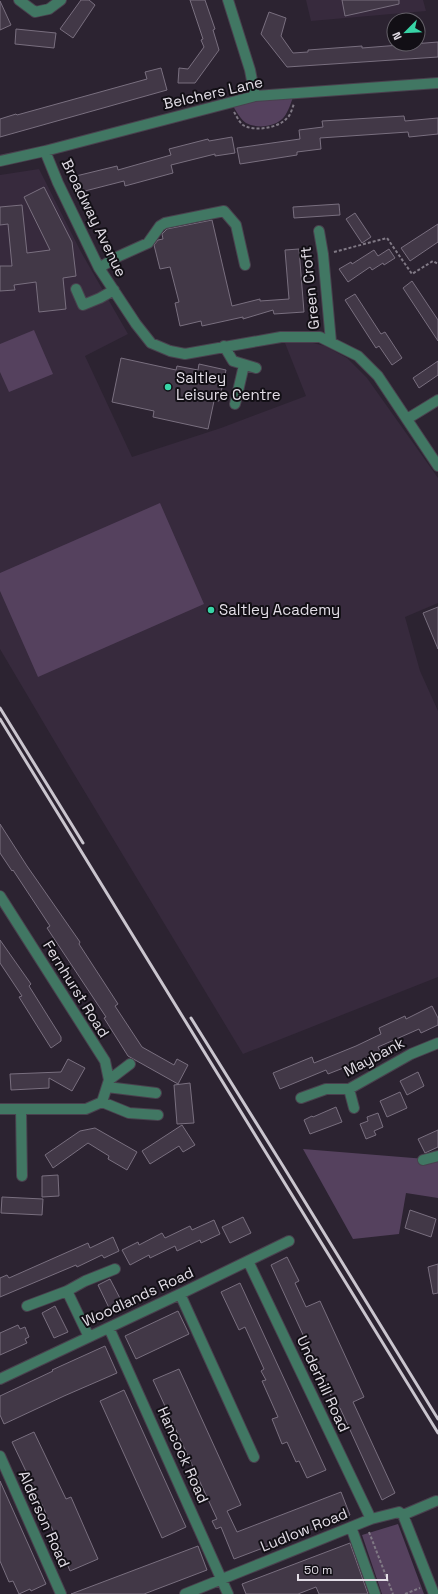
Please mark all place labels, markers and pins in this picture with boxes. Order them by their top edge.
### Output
place label: Saltley Leisure Centre [176,368,281,404]
marker: Saltley Leisure Centre [163,382,173,392]
place label: Saltley Academy [219,600,340,619]
marker: Saltley Academy [206,605,216,615]

